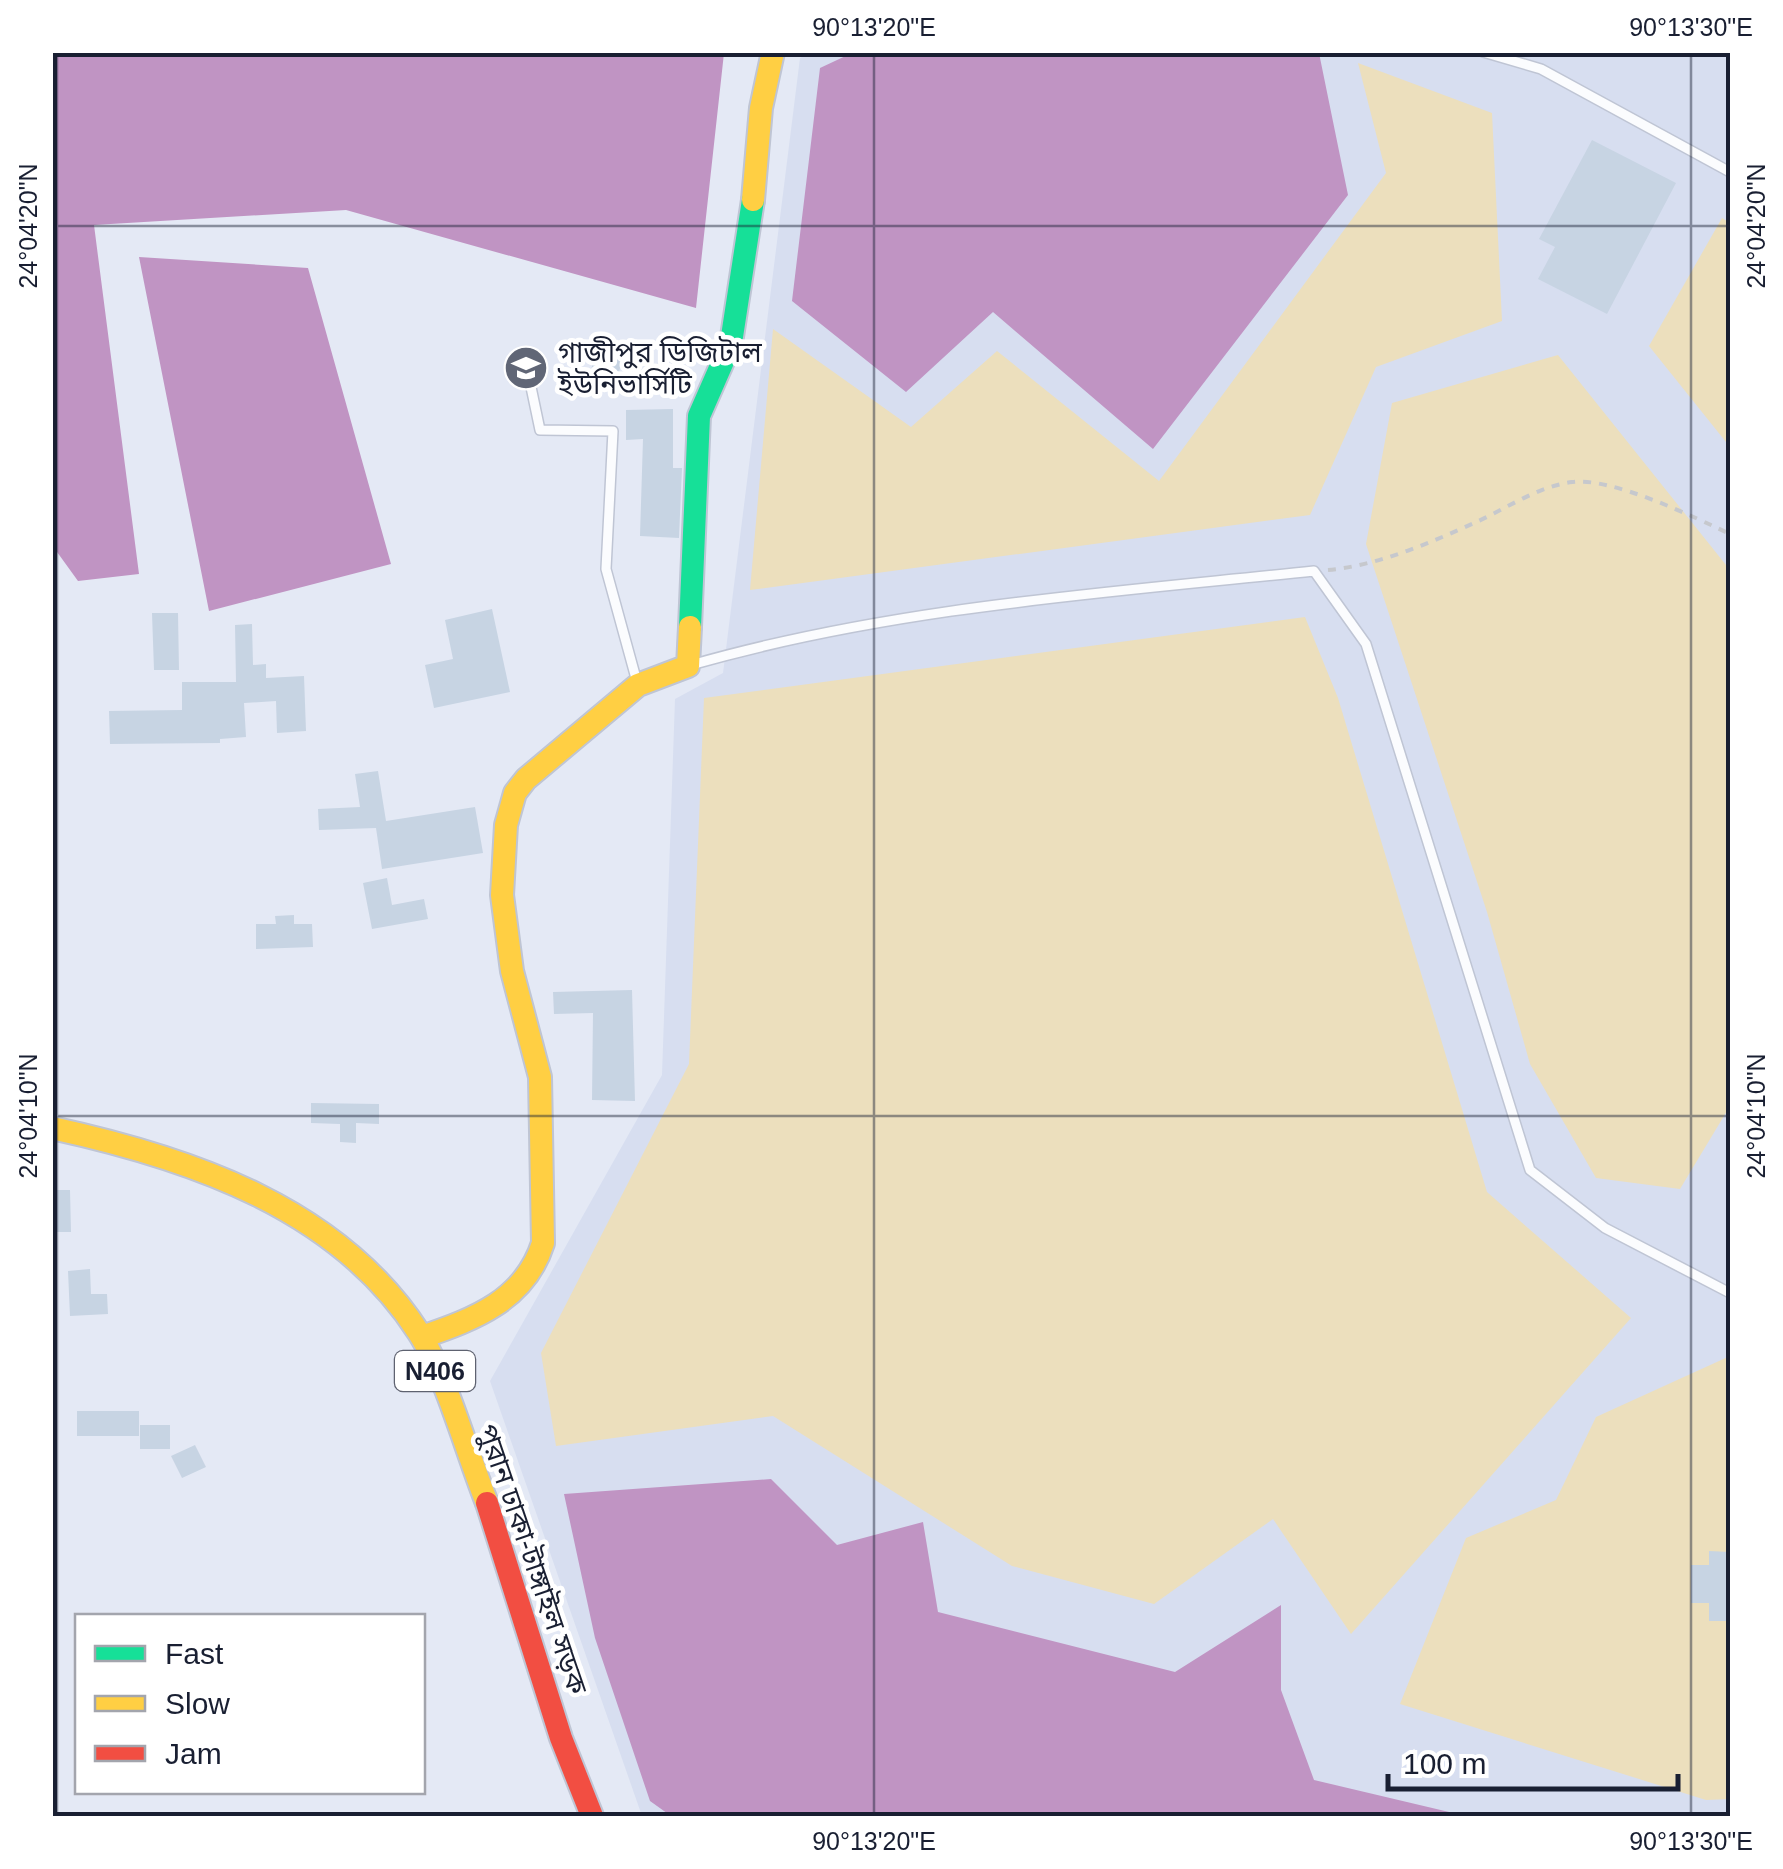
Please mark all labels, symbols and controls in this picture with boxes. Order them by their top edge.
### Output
text: 90°13'20"E [812,13,936,41]
text: 90°13'30"E [1629,13,1753,41]
text: 24°04'20"N [14,163,42,289]
text: 24°04'20"N [1742,163,1770,289]
place label: গাজীপুর ডিজিটাল ইউনিভার্সিটি [557,336,762,400]
school or university icon: গাজীপুর ডিজিটাল ইউনিভার্সিটি [503,345,549,391]
text: 24°04'10"N [14,1053,42,1179]
text: 24°04'10"N [1742,1053,1770,1179]
road number: N406 [395,1351,475,1391]
street label: পুরান ঢাকা-টাঙ্গাইল সড়ক [471,1420,594,1699]
legend [75,1614,425,1794]
text: Fast [165,1637,224,1670]
text: Slow [165,1687,230,1720]
scale bar [1388,1729,1678,1791]
text: Jam [165,1737,222,1770]
text: 100 m [1403,1747,1486,1780]
text: 90°13'20"E [812,1827,936,1855]
text: 90°13'30"E [1629,1827,1753,1855]

